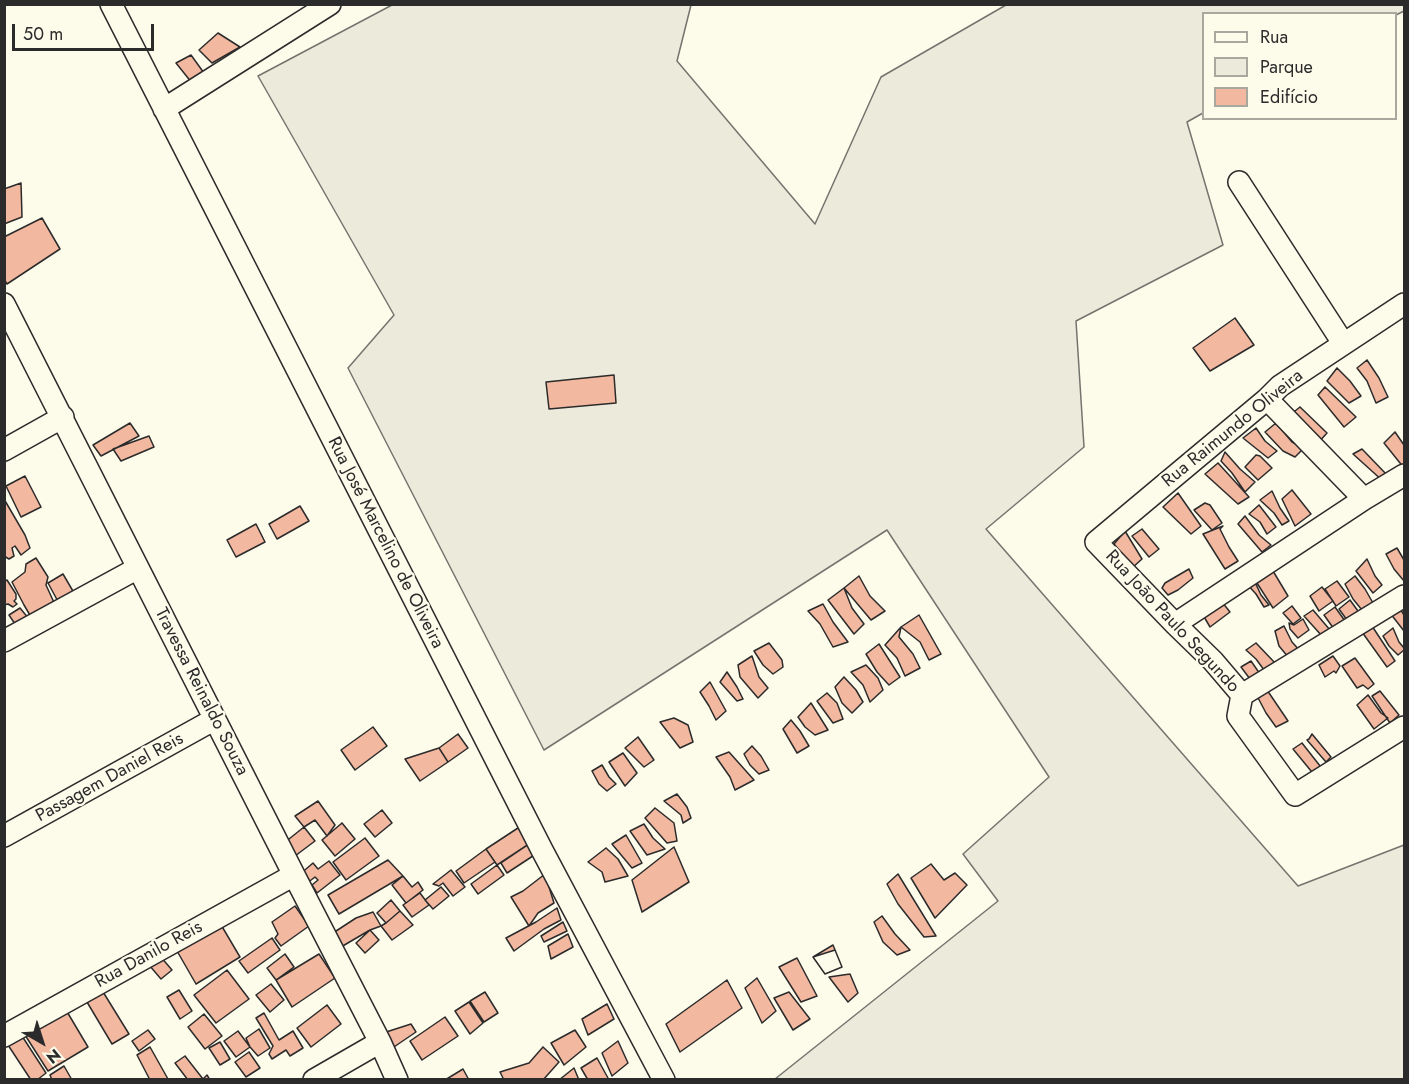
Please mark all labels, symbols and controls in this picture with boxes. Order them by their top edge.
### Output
scale bar [15,12,158,50]
legend [1202,12,1397,120]
text: 50 m [23,21,63,47]
text: Rua [1260,24,1288,50]
text: Parque [1260,54,1313,80]
text: Edifício [1260,84,1318,110]
street label: Rua Raimundo Oliveira [1158,366,1308,492]
street label: Rua José Marcelino de Oliveira [322,434,448,652]
street label: Rua João Paulo Segundo [1100,546,1244,698]
street label: Travessa Reinaldo Souza [149,605,253,779]
street label: Passagem Daniel Reis [33,728,187,828]
street label: Rua Danilo Reis [92,917,206,993]
north arrow [12,1012,72,1072]
text: N [41,1043,66,1069]

